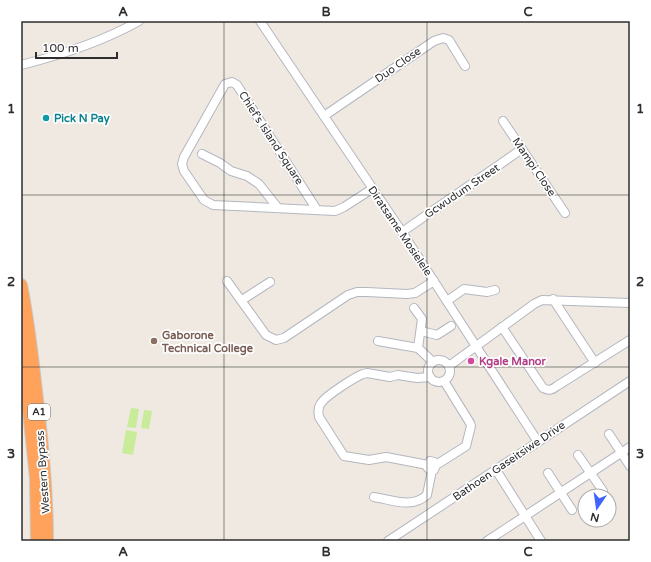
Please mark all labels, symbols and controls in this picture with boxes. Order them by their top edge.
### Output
text: A [118,4,128,20]
text: B [321,4,331,20]
text: C [523,4,533,20]
scale bar [36,34,117,60]
text: 100 m [42,41,79,55]
street label: Duo Close [373,44,423,86]
street label: Chief's Island Square [236,89,306,187]
text: 1 [7,101,15,117]
text: 1 [636,101,644,117]
place label: Pick N Pay [54,112,110,126]
marker: Pick N Pay [41,113,51,123]
street label: Mampi Close [510,135,558,199]
street label: Gcwudum Street [422,161,502,221]
street label: Diratsame Mosielele [365,184,435,278]
text: 2 [7,274,15,290]
text: 2 [636,274,644,290]
place label: Gaborone Technical College [161,329,254,356]
marker: Gaborone Technical College [149,336,159,346]
place label: Kgale Manor [479,355,547,369]
marker: Kgale Manor [466,356,476,366]
road number: A1 [28,404,50,420]
street label: Bathoen Gaseitsiwe Drive [450,418,568,504]
street label: Western Bypass [34,430,52,514]
text: 3 [7,446,15,462]
text: 3 [636,446,644,462]
north arrow [577,488,617,528]
text: N [589,510,601,525]
text: A [118,544,128,560]
text: B [321,544,331,560]
text: C [523,544,533,560]

